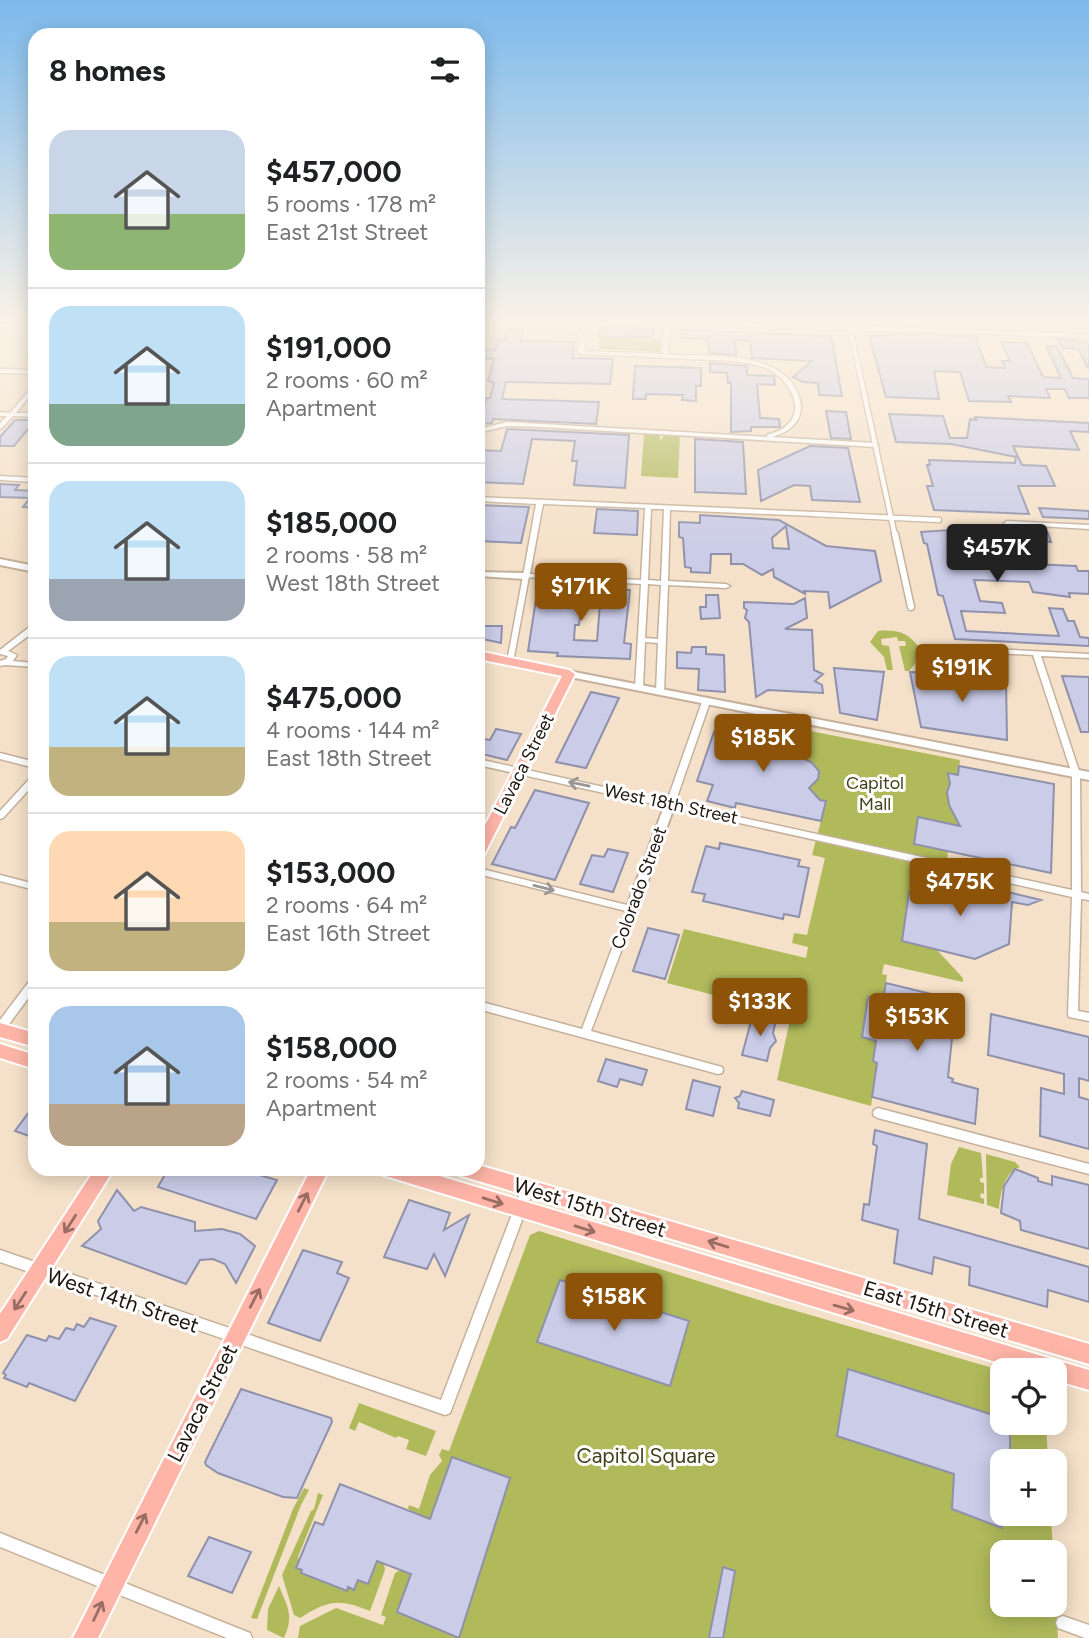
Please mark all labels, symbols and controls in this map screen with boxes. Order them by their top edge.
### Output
icon: filters [426,51,464,89]
text: 8 homes [49,52,166,89]
text: $457,000 [266,153,402,190]
icon: home [105,158,189,242]
text: 5 rooms · 178 m² [266,190,436,218]
text: East 21st Street [266,218,428,246]
text: $191,000 [266,329,391,366]
icon: home [105,334,189,418]
text: 2 rooms · 60 m² [266,366,428,394]
text: Apartment [266,394,377,422]
text: $185,000 [266,504,397,541]
icon: home [105,509,189,593]
pin: $457K [948,524,1046,584]
text: $457K [963,533,1031,561]
text: 2 rooms · 58 m² [266,541,427,569]
pin: $171K [532,564,630,623]
text: West 18th Street [266,569,440,597]
text: $171K [551,572,611,600]
pin: $191K [913,644,1011,704]
text: $191K [932,653,992,681]
text: $475,000 [266,679,402,716]
icon: home [105,684,189,768]
street label: Lavaca Street [489,710,559,818]
pin: $185K [714,714,812,774]
text: 4 rooms · 144 m² [266,716,440,744]
text: $185K [730,723,796,751]
text: East 18th Street [266,744,432,772]
park label: Capitol Mall [846,772,904,815]
one-way arrow [568,777,591,791]
street label: West 18th Street [602,779,740,829]
street label: Colorado Street [607,823,671,952]
text: $153,000 [266,854,395,891]
pin: $475K [911,858,1009,918]
icon: home [105,859,189,943]
text: $475K [926,867,994,895]
one-way arrow [532,882,555,895]
text: 2 rooms · 64 m² [266,891,427,919]
text: East 16th Street [266,919,431,947]
pin: $133K [711,978,809,1038]
text: $133K [728,987,792,1015]
pin: $153K [868,993,966,1053]
text: $153K [885,1002,949,1030]
text: $158,000 [266,1029,397,1066]
icon: home [105,1034,189,1118]
text: 2 rooms · 54 m² [266,1066,428,1094]
text: Apartment [266,1094,377,1122]
street label: West 15th Street [511,1172,669,1242]
one-way arrow [296,1192,310,1213]
one-way arrow [482,1195,504,1208]
one-way arrow [62,1213,76,1233]
one-way arrow [574,1224,596,1237]
one-way arrow [707,1237,729,1250]
street label: West 14th Street [44,1262,202,1338]
pin: $158K [565,1274,663,1333]
street label: East 15th Street [860,1275,1012,1343]
text: $158K [581,1282,647,1310]
one-way arrow [249,1288,263,1309]
one-way arrow [12,1291,26,1311]
one-way arrow [833,1302,855,1315]
street label: Lavaca Street [162,1340,242,1466]
map controls [990,1358,1067,1617]
button: locate [990,1358,1067,1435]
park label: Capitol Square [576,1443,716,1468]
button: + [990,1449,1067,1526]
one-way arrow [135,1513,149,1534]
button: − [990,1540,1067,1617]
one-way arrow [91,1601,105,1622]

